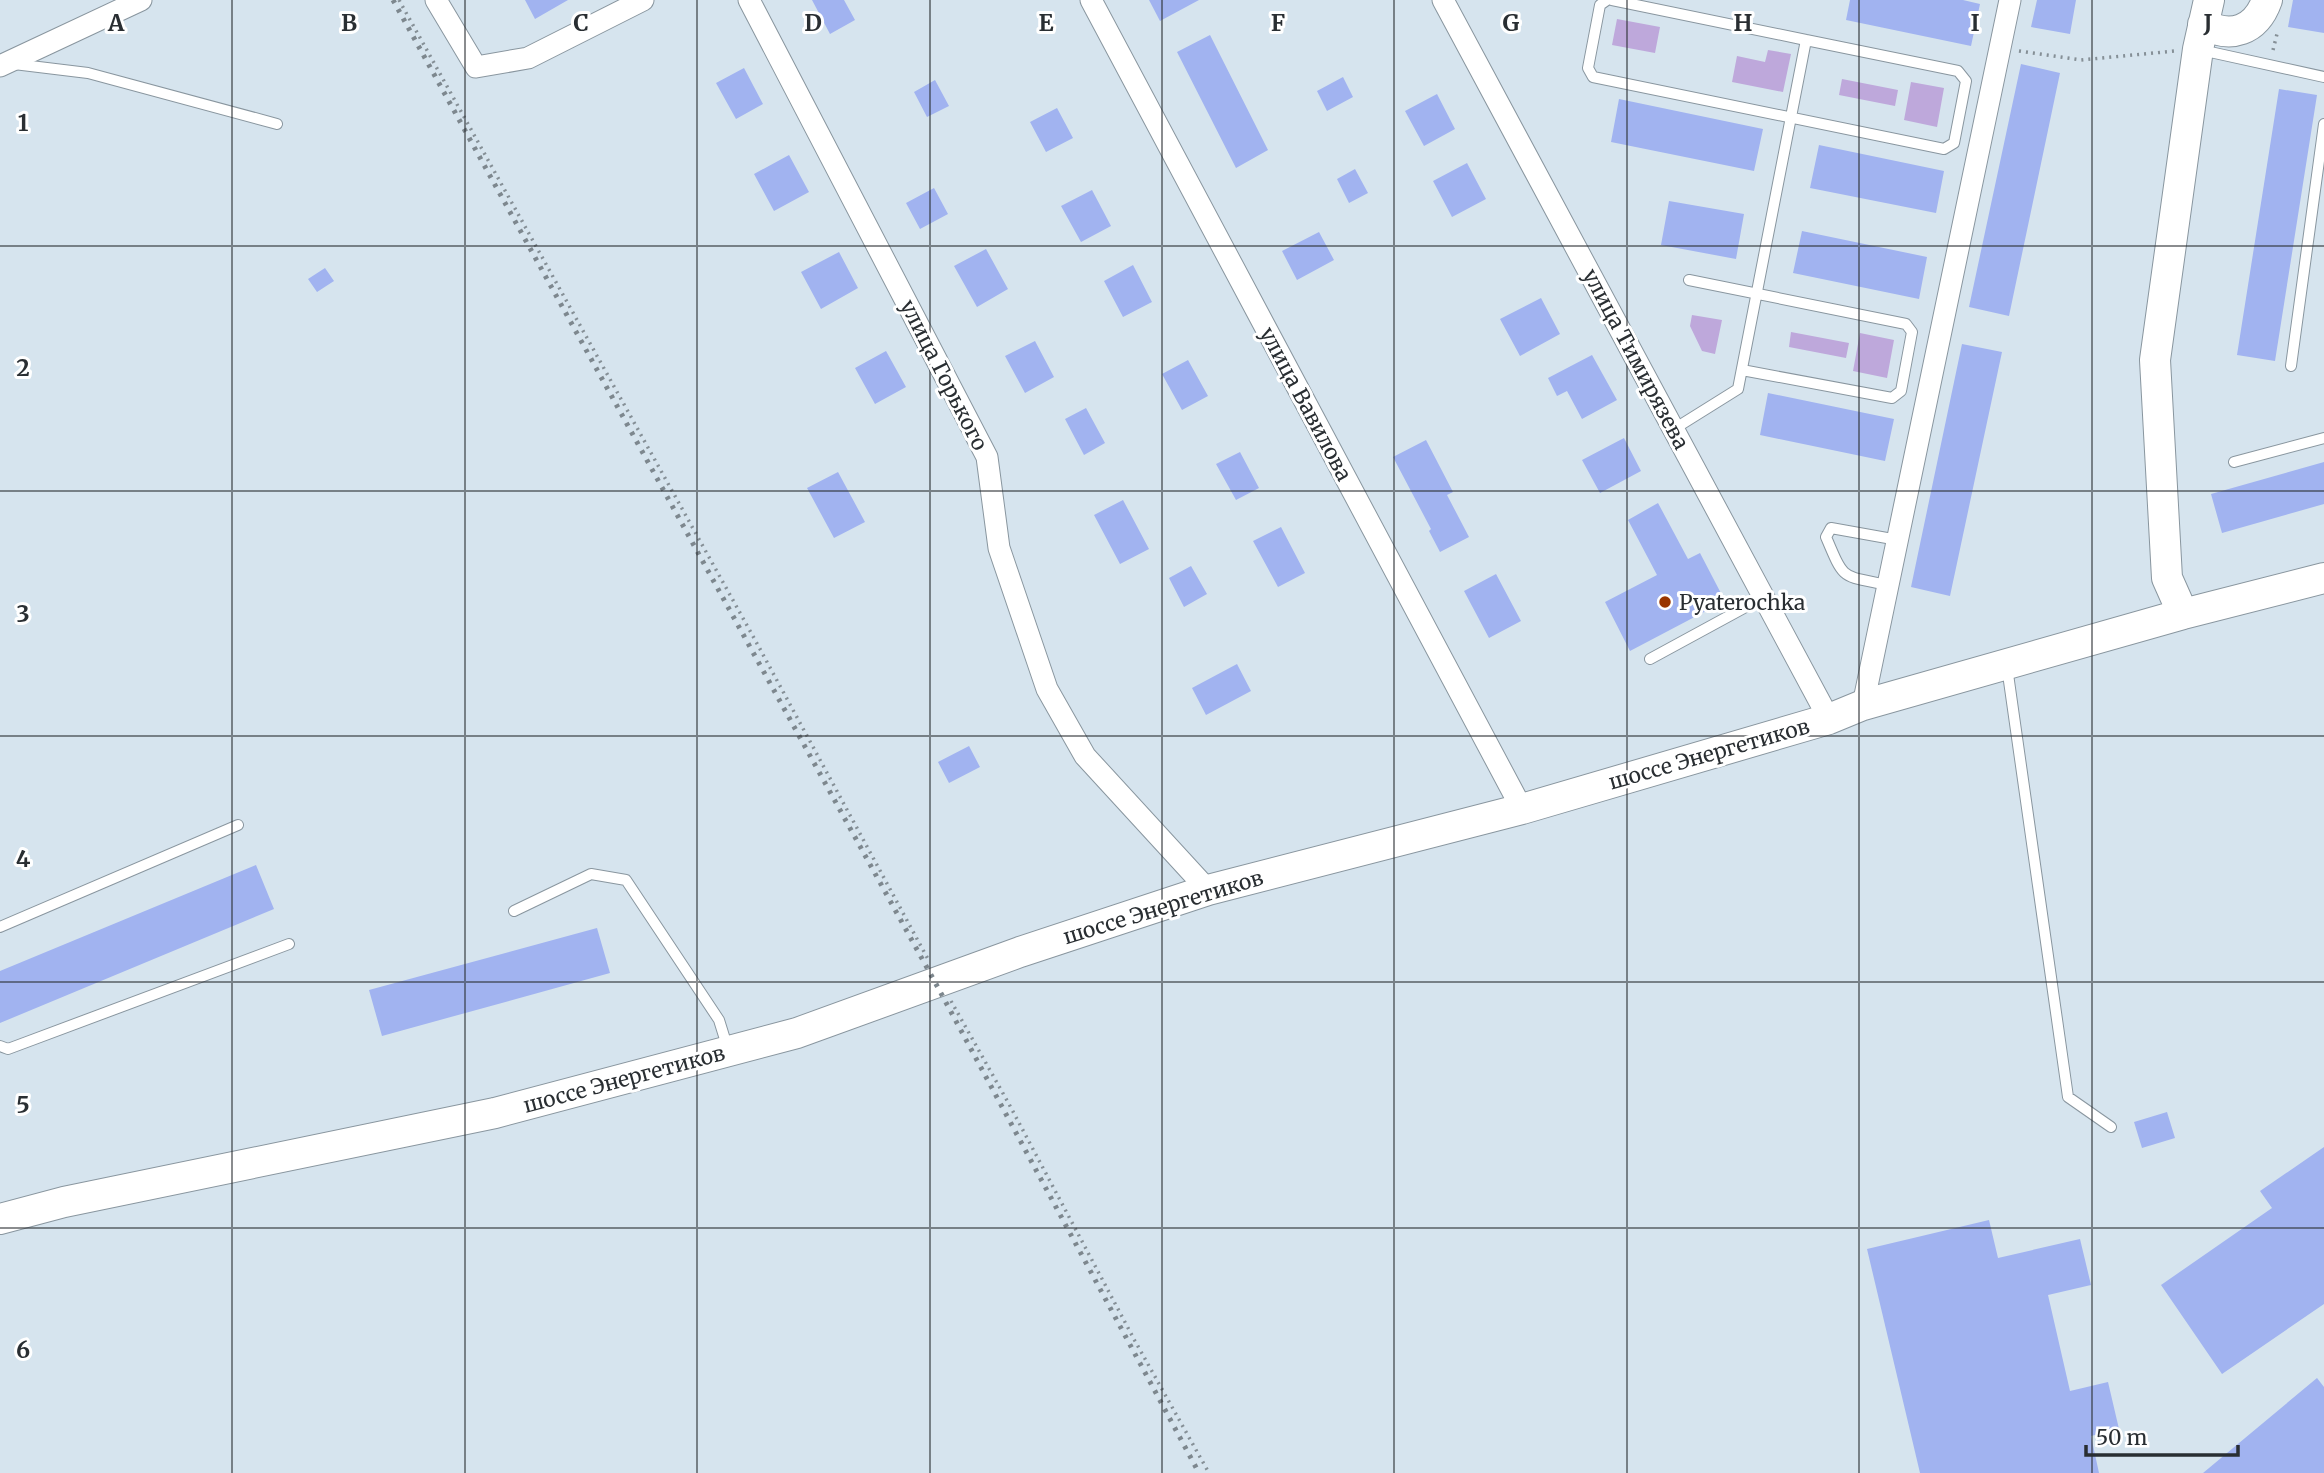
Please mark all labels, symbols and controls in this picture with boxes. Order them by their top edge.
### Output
text: A [107,8,125,37]
text: B [341,8,357,37]
text: C [573,8,589,37]
text: D [804,8,822,37]
text: E [1038,8,1054,37]
text: F [1271,8,1285,37]
text: G [1503,8,1520,37]
text: H [1734,8,1753,37]
text: I [1970,8,1980,37]
text: J [2202,8,2213,37]
text: 1 [18,108,29,137]
street label: улица Тимирязева [1577,264,1695,454]
street label: улица Горького [894,295,994,455]
street label: улица Вавилова [1254,322,1358,486]
text: 2 [16,353,30,382]
place label: Pyaterochka [1679,589,1805,616]
marker: Pyaterochka [1657,594,1673,610]
text: 3 [16,599,30,628]
street label: шоссе Энергетиков [1606,712,1812,796]
text: 4 [16,844,31,873]
street label: шоссе Энергетиков [1060,864,1266,950]
street label: шоссе Энергетиков [520,1039,728,1119]
text: 5 [16,1090,30,1119]
text: 6 [16,1335,30,1364]
scale bar [2086,1414,2238,1458]
text: 50 m [2096,1424,2147,1451]

